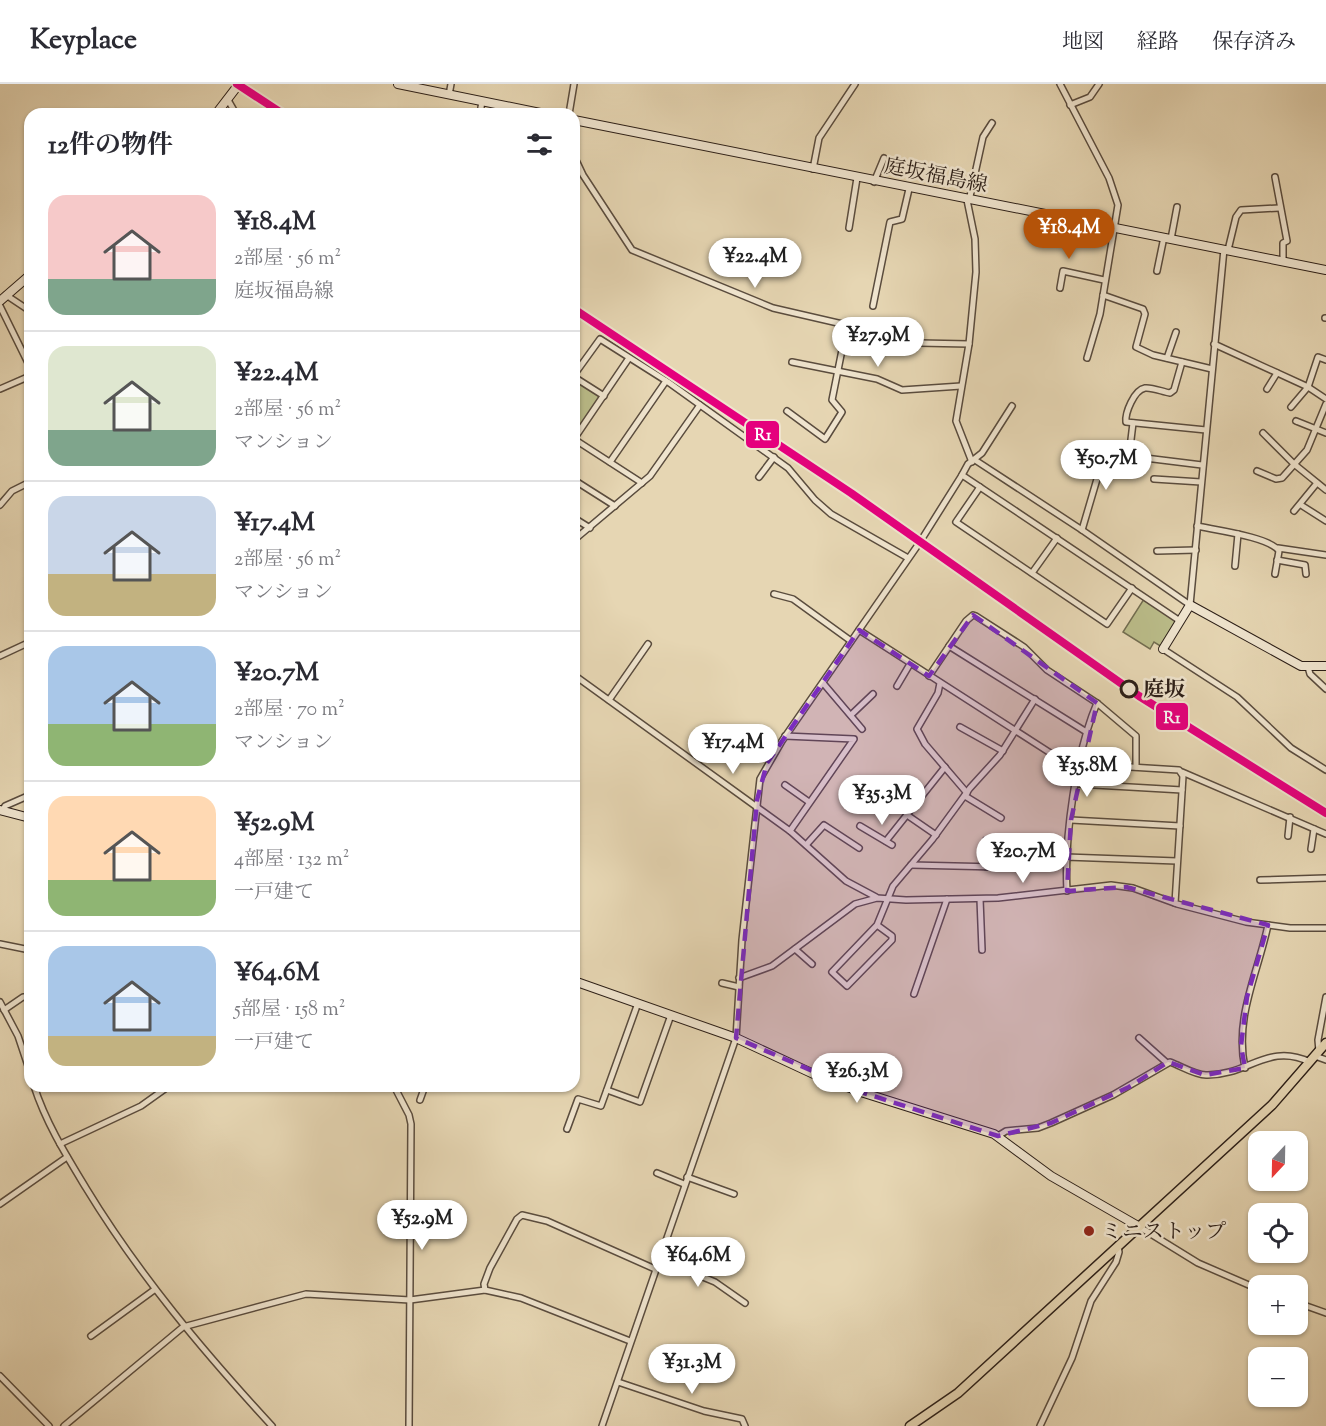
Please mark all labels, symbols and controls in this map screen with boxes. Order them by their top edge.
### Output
text: Keyplace [30,21,137,61]
text: 地図 [1062,28,1104,58]
text: 経路 [1137,28,1179,58]
text: 保存済み [1212,28,1296,58]
text: 12件の物件 [48,128,173,165]
icon: filters [523,128,556,161]
street label: 庭坂福島線 [881,152,990,202]
text: ¥18.4M [234,204,316,241]
pin: ¥18.4M [1020,209,1118,260]
text: ¥18.4M [1038,214,1100,243]
icon: home [96,219,168,291]
pin: ¥22.4M [706,238,804,289]
text: ¥22.4M [723,243,787,272]
text: 2部屋 · 56 m² [234,245,341,274]
text: 庭坂福島線 [234,278,334,307]
pin: ¥27.9M [829,317,927,368]
text: ¥27.9M [846,322,910,351]
text: ¥22.4M [234,355,318,392]
icon: home [96,370,168,442]
text: 2部屋 · 56 m² [234,396,341,425]
line badge: R1 [745,420,780,449]
text: R1 [755,425,772,448]
text: マンション [234,429,333,458]
pin: ¥50.7M [1057,440,1155,491]
text: ¥50.7M [1075,445,1137,474]
text: ¥17.4M [234,505,315,542]
icon: home [96,520,168,592]
text: 2部屋 · 56 m² [234,546,341,575]
text: マンション [234,579,333,608]
text: ¥20.7M [234,655,319,692]
icon: home [96,670,168,742]
place label: 庭坂 [1143,676,1185,706]
marker: 庭坂 [1120,680,1138,698]
text: 2部屋 · 70 m² [234,696,345,725]
line badge: R1 [1155,702,1189,731]
text: R1 [1164,708,1181,731]
pin: ¥17.4M [684,724,782,775]
text: マンション [234,729,333,758]
text: ¥17.4M [702,729,764,758]
pin: ¥35.8M [1038,747,1136,798]
text: ¥35.8M [1056,752,1118,781]
pin: ¥35.3M [833,775,931,826]
text: ¥35.3M [852,780,912,809]
text: ¥52.9M [234,805,314,842]
icon: home [96,820,168,892]
pin: ¥20.7M [974,833,1072,884]
text: ¥20.7M [990,838,1056,867]
text: 4部屋 · 132 m² [234,846,349,875]
text: 一戸建て [234,879,314,908]
text: ¥64.6M [234,955,320,992]
icon: home [96,970,168,1042]
text: 5部屋 · 158 m² [234,996,346,1025]
text: 一戸建て [234,1029,314,1058]
pin: ¥26.3M [808,1053,906,1104]
text: ¥26.3M [825,1058,889,1087]
north arrow [1248,1131,1308,1191]
map controls [1248,1131,1308,1407]
pin: ¥52.9M [373,1200,471,1251]
button: locate [1248,1203,1308,1263]
text: ¥52.9M [391,1205,453,1234]
place label: ミニストップ [1101,1218,1226,1248]
marker: ミニストップ [1082,1224,1096,1238]
pin: ¥64.6M [649,1237,747,1288]
text: ¥64.6M [665,1242,731,1271]
button: + [1248,1275,1308,1335]
pin: ¥31.3M [643,1344,741,1395]
button: − [1248,1347,1308,1407]
text: ¥31.3M [662,1349,722,1378]

